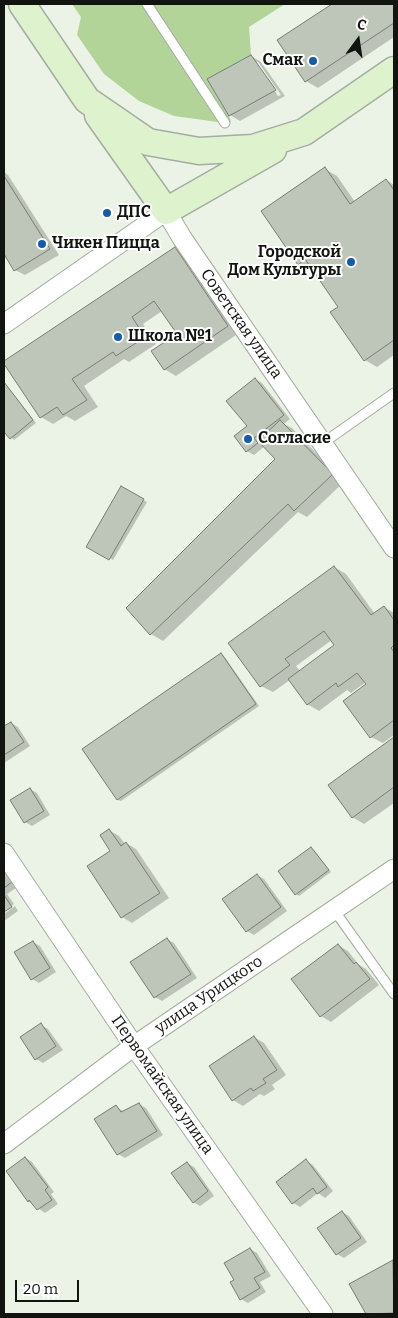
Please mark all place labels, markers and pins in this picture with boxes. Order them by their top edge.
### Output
place label: Смак [262,51,303,71]
marker: Смак [307,55,319,67]
place label: ДПС [117,203,151,223]
marker: ДПС [101,207,113,219]
place label: Чикен Пицца [52,234,160,254]
marker: Чикен Пицца [36,238,48,250]
place label: Городской Дом Культуры [227,243,341,281]
marker: Городской Дом Культуры [345,256,357,268]
place label: Школа №1 [128,327,212,347]
marker: Школа №1 [112,331,124,343]
place label: Согласие [258,429,331,449]
marker: Согласие [242,433,254,445]

